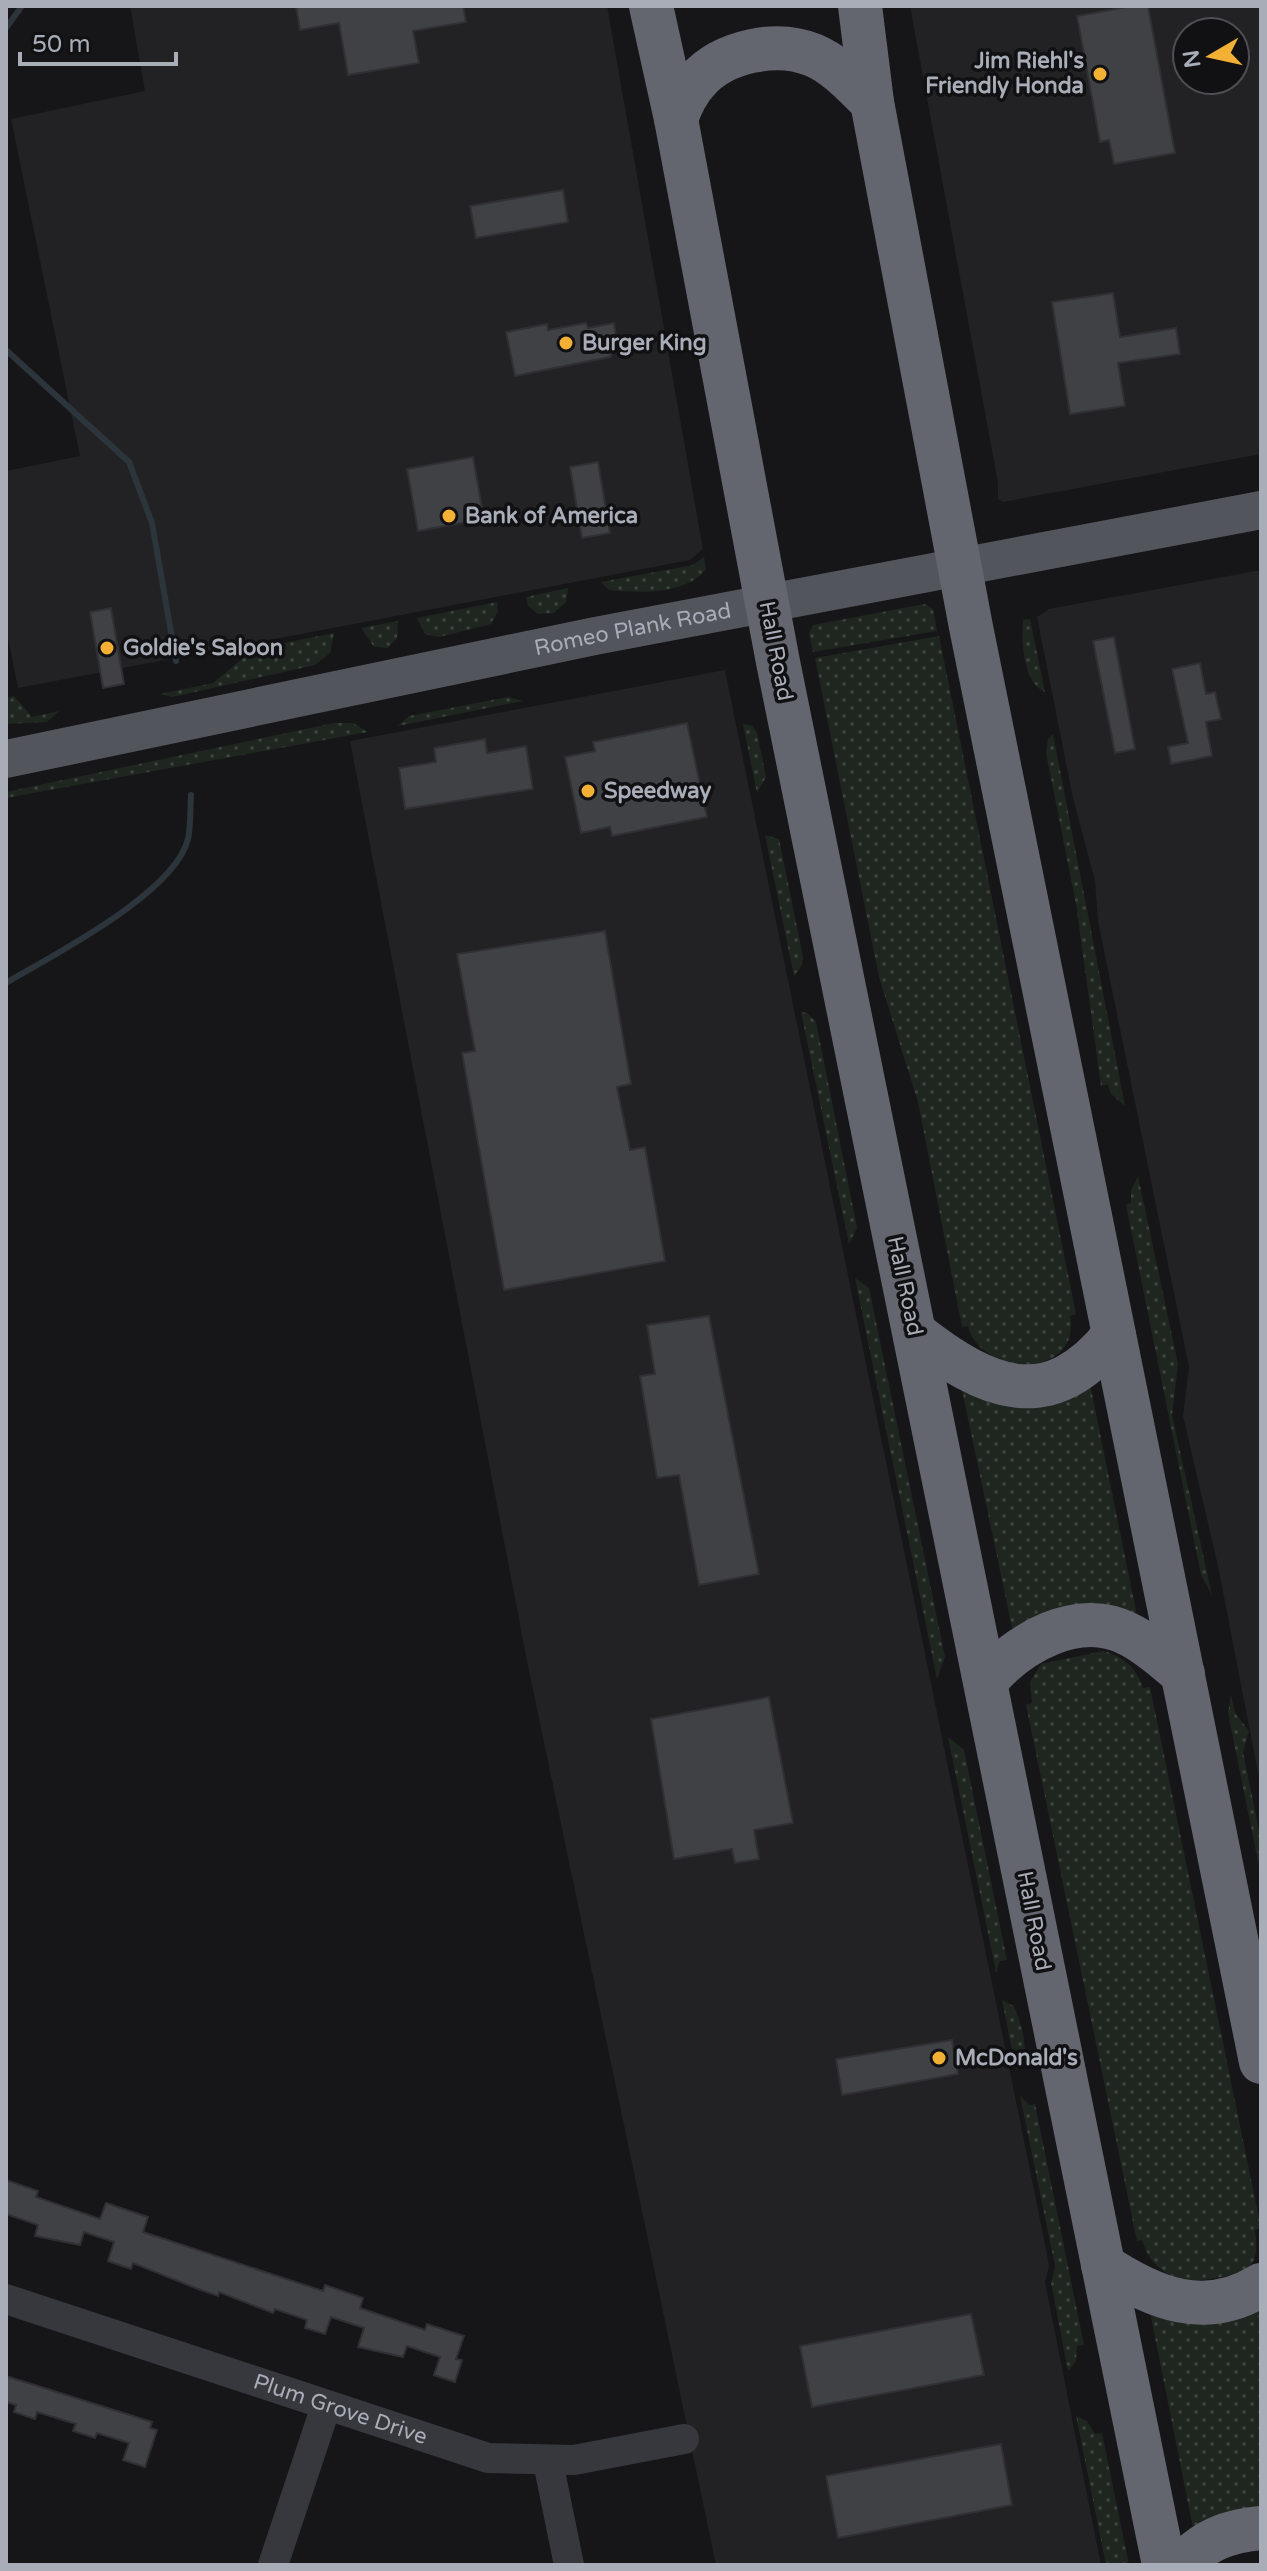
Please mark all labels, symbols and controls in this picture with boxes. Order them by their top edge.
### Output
scale bar [20,16,176,66]
north arrow [1171,16,1251,96]
text: 50 m [32,30,90,59]
place label: Jim Riehl's Friendly Honda [925,48,1084,99]
text: N [1178,48,1206,70]
marker: Jim Riehl's Friendly Honda [1091,65,1109,83]
place label: Burger King [582,330,707,356]
marker: Burger King [557,334,575,352]
place label: Bank of America [465,503,638,529]
marker: Bank of America [440,507,458,525]
street label: Romeo Plank Road [532,598,733,661]
street label: Hall Road [754,599,798,703]
place label: Goldie's Saloon [123,635,283,661]
marker: Goldie's Saloon [98,639,116,657]
place label: Speedway [604,778,712,804]
marker: Speedway [579,782,597,800]
street label: Hall Road [882,1234,928,1338]
street label: Hall Road [1012,1869,1056,1973]
place label: McDonald's [955,2045,1078,2071]
marker: McDonald's [930,2049,948,2067]
street label: Plum Grove Drive [250,2369,430,2450]

